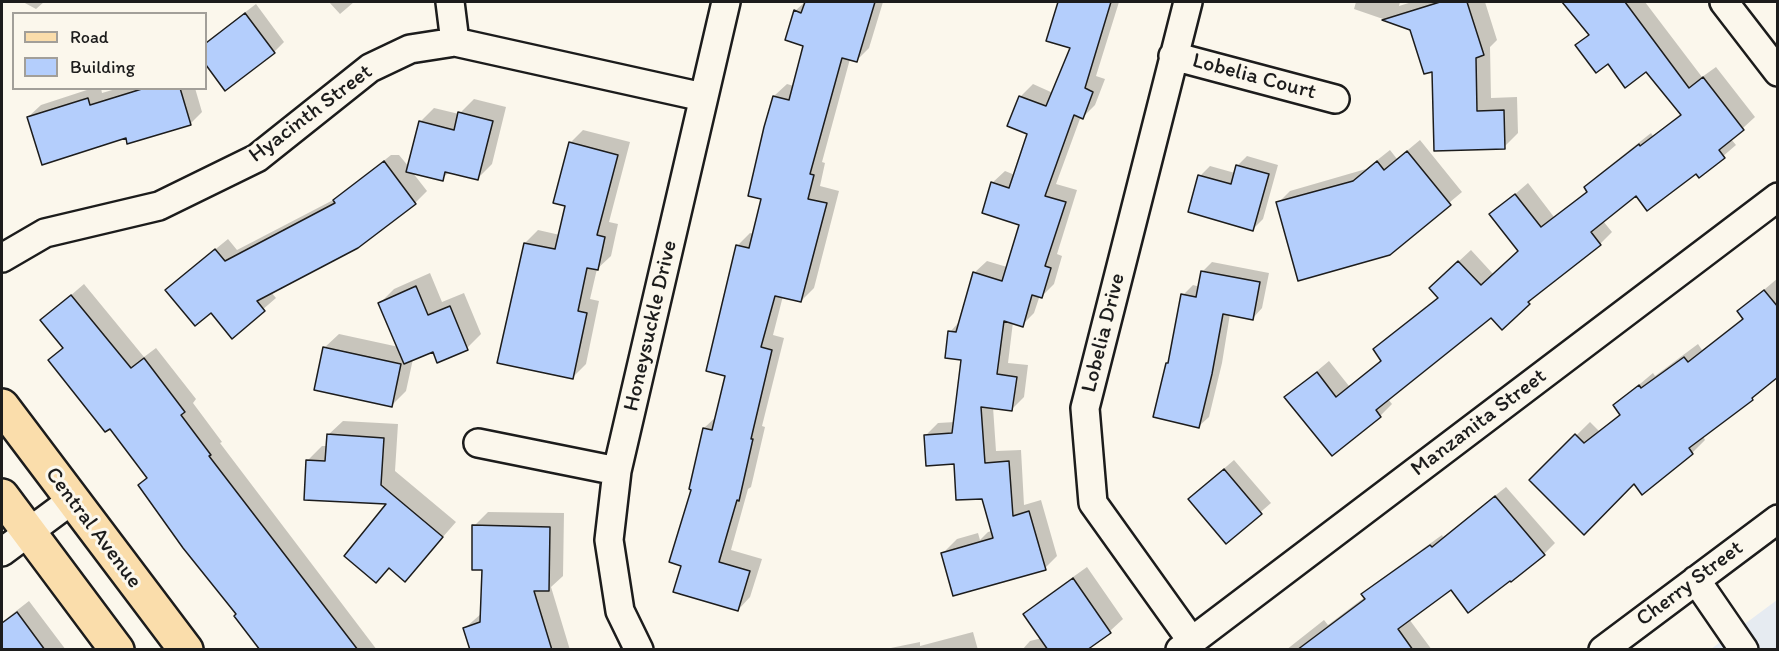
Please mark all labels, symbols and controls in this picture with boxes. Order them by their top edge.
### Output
legend [12,12,207,90]
text: Road [70,26,109,48]
street label: Lobelia Court [1189,48,1319,106]
text: Building [70,56,135,78]
street label: Hyacinth Street [244,59,378,169]
street label: Honeysuckle Drive [619,238,683,414]
street label: Lobelia Drive [1076,271,1132,395]
street label: Manzanita Street [1406,363,1552,483]
street label: Central Avenue [39,462,147,594]
street label: Cherry Street [1631,535,1749,633]

